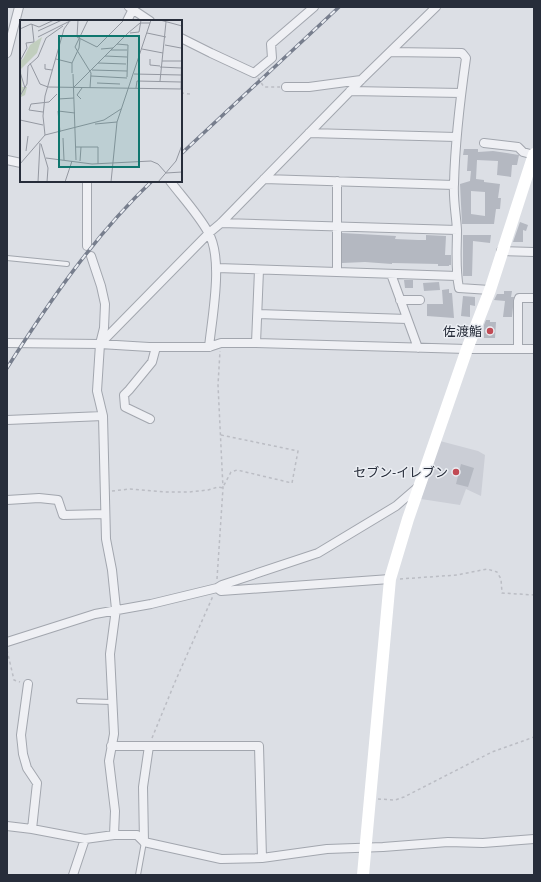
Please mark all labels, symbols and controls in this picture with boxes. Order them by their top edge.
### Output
inset map [20,20,182,182]
place label: 佐渡鮨 [443,324,482,338]
marker: 佐渡鮨 [485,326,495,336]
place label: セブン-イレブン [353,465,448,479]
marker: セブン-イレブン [451,467,461,477]

